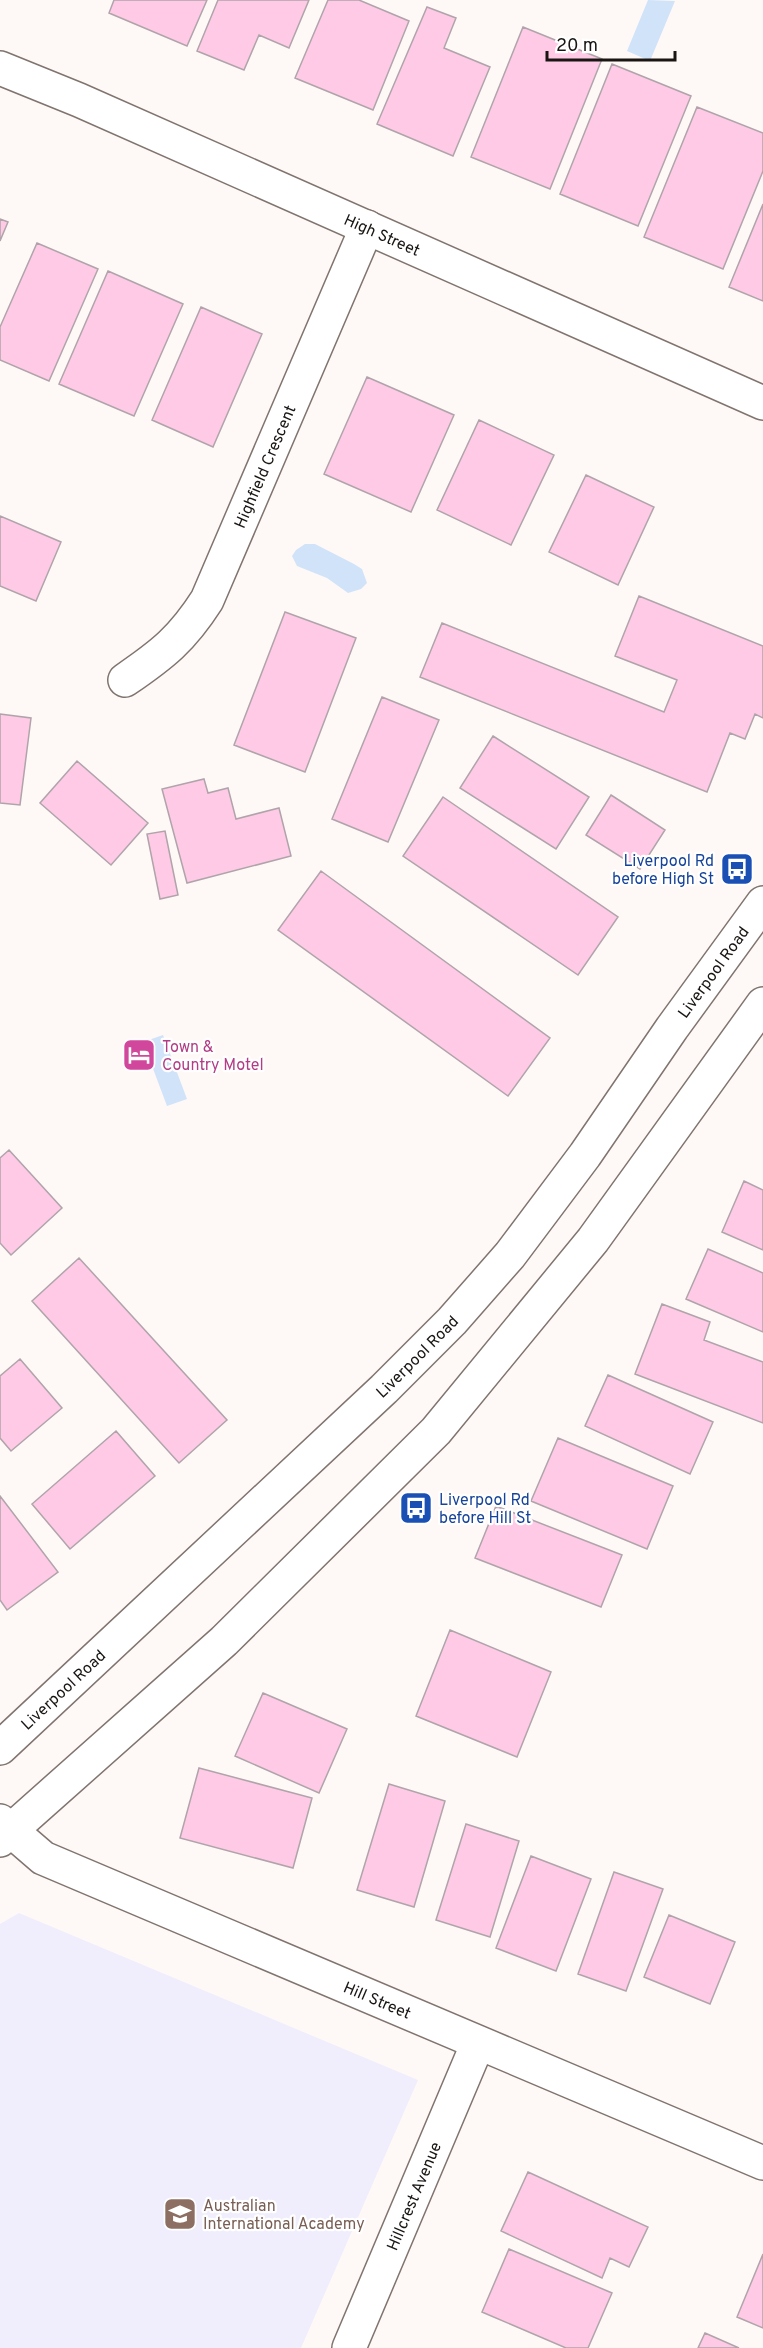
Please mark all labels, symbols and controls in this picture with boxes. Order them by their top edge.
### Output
scale bar [547,24,674,62]
text: 20 m [556,35,598,58]
street label: High Street [340,211,423,262]
street label: Highfield Crescent [231,403,301,532]
bus stop icon: Liverpool Rd before High St [719,851,755,887]
place label: Liverpool Rd before High St [612,852,714,890]
street label: Liverpool Road [674,923,754,1023]
hotel icon: Town & Country Motel [121,1037,157,1073]
place label: Town & Country Motel [162,1038,264,1076]
street label: Liverpool Road [373,1312,464,1403]
bus stop icon: Liverpool Rd before Hill St [398,1490,434,1526]
place label: Liverpool Rd before Hill St [439,1491,531,1529]
street label: Liverpool Road [18,1646,111,1735]
street label: Hill Street [340,1978,414,2025]
street label: Hillcrest Avenue [383,2139,447,2254]
school or university icon: Australian International Academy [162,2196,198,2232]
place label: Australian International Academy [203,2197,365,2235]

